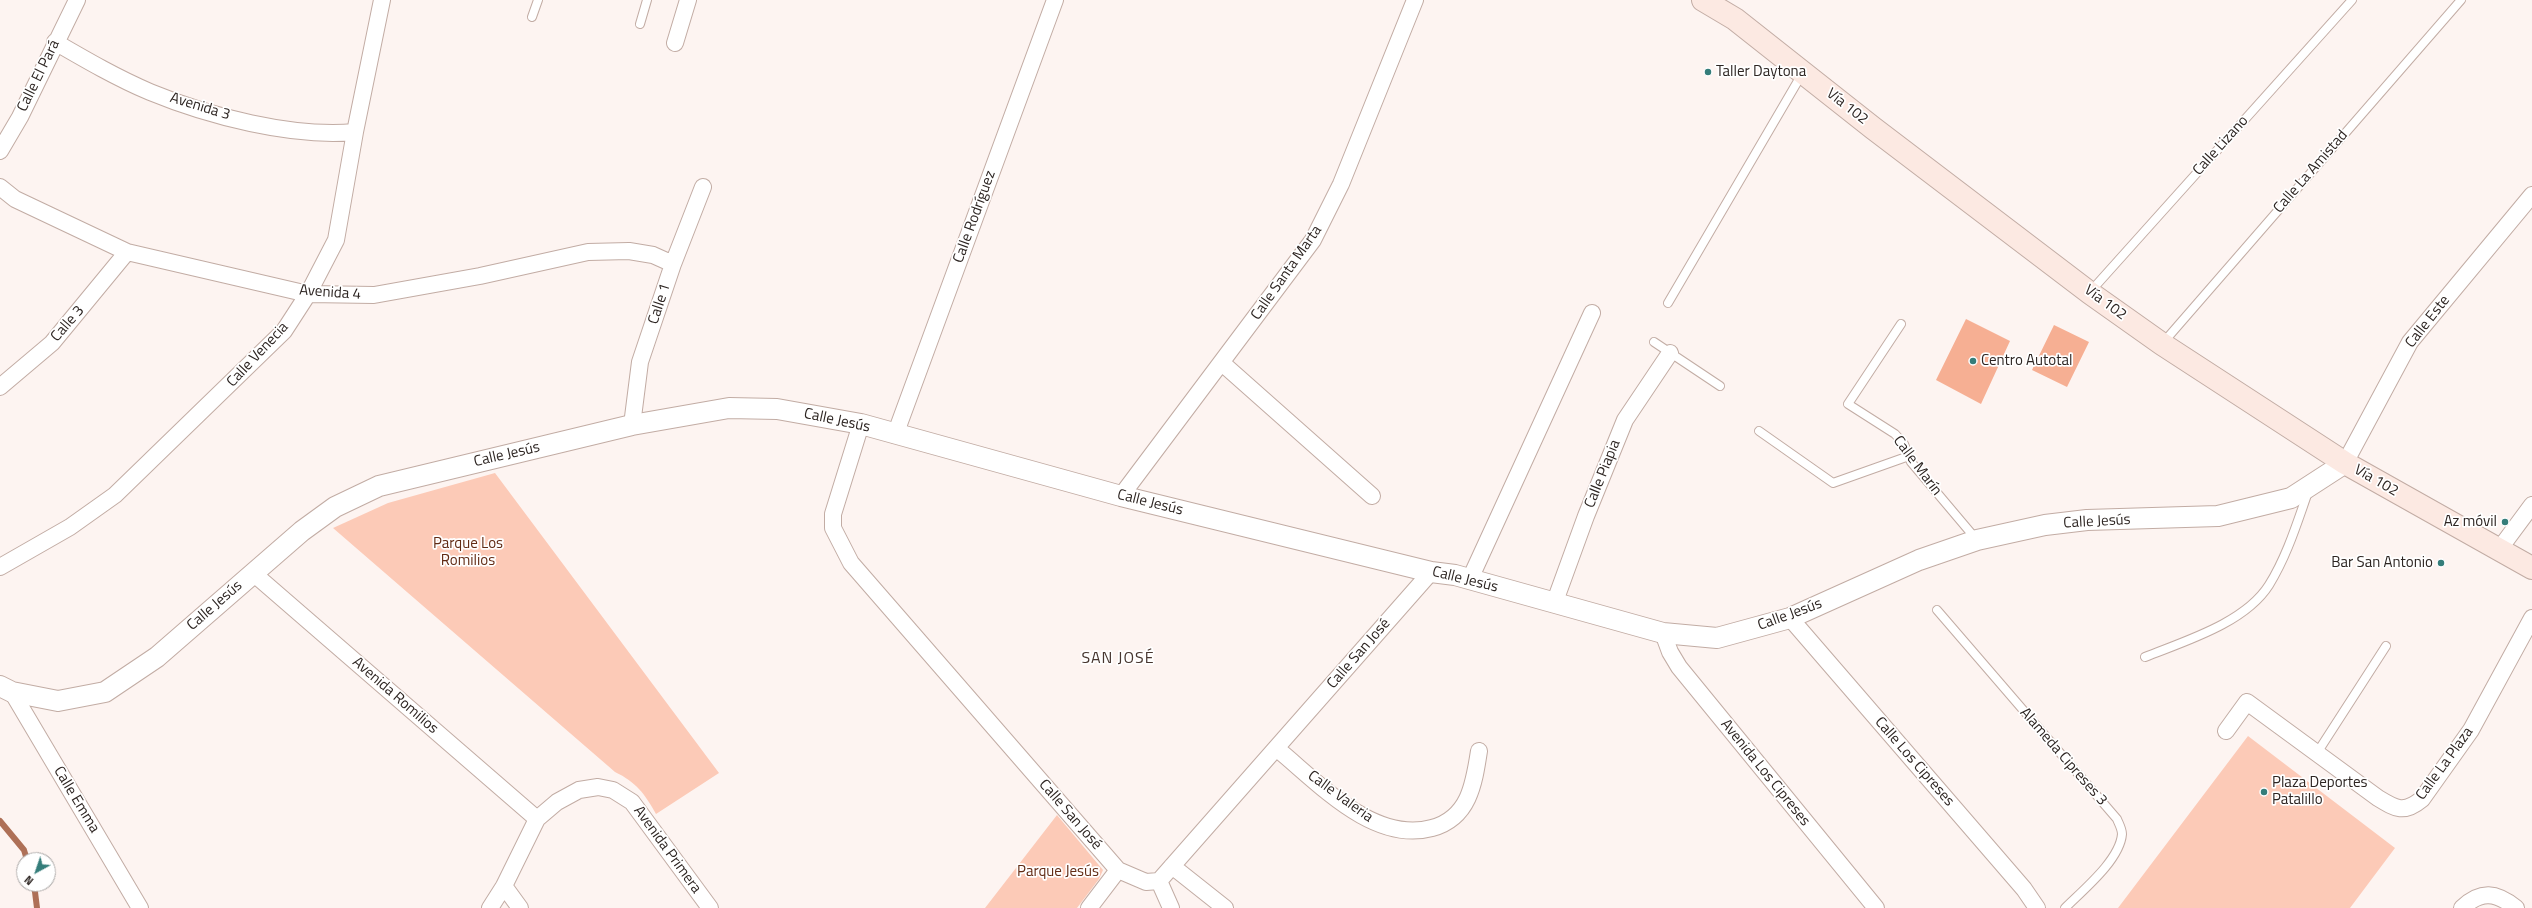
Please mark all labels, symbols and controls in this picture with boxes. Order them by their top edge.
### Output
street label: Calle El Pará [14,37,64,115]
place label: Taller Daytona [1716,63,1806,81]
marker: Taller Daytona [1703,67,1713,77]
street label: Vía 102 [1823,85,1871,129]
street label: Avenida 3 [168,89,232,125]
street label: Calle Lizano [2189,112,2253,180]
street label: Calle La Amistad [2270,127,2352,217]
street label: Calle Rodríguez [950,168,1000,266]
street label: Calle Santa Marta [1248,222,1326,324]
street label: Calle 1 [645,281,675,327]
street label: Avenida 4 [299,282,361,304]
street label: Vía 102 [2080,282,2130,324]
street label: Calle Este [2402,292,2454,352]
street label: Calle 3 [47,302,89,346]
street label: Calle Venecia [223,319,293,391]
place label: Centro Autotal [1981,352,2072,370]
marker: Centro Autotal [1968,356,1978,366]
street label: Calle Jesús [802,405,872,437]
street label: Calle Marín [1889,433,1945,499]
street label: Calle Piapia [1581,437,1625,511]
street label: Calle Jesús [472,439,542,471]
street label: Vía 102 [2351,461,2401,501]
street label: Calle Jesús [1115,486,1185,520]
street label: Calle Jesús [2063,511,2131,533]
place label: Az móvil [2444,513,2497,531]
marker: Az móvil [2500,517,2510,527]
park label: Parque Los Romilios [433,535,503,570]
place label: Bar San Antonio [2331,554,2433,572]
marker: Bar San Antonio [2436,558,2446,568]
street label: Calle Jesús [1430,563,1500,597]
street label: Calle Jesús [184,577,246,635]
street label: Calle Jesús [1755,595,1825,635]
street label: Calle San José [1324,615,1394,693]
district label: SAN JOSÉ [1081,649,1155,669]
street label: Avenida Romilios [348,654,442,738]
street label: Alameda Cipreses 3 [2016,704,2110,810]
street label: Calle Los Cipreses [1870,714,1958,810]
street label: Avenida Los Cipreses [1716,716,1814,830]
street label: Calle La Plaza [2413,724,2477,804]
street label: Calle Emma [49,763,103,837]
street label: Calle Valeria [1304,767,1376,827]
place label: Plaza Deportes Patalillo [2272,774,2368,809]
street label: Calle San José [1035,776,1105,854]
marker: Plaza Deportes Patalillo [2259,787,2269,797]
street label: Avenida Primera [629,803,705,897]
north arrow [16,852,56,892]
park label: Parque Jesús [1017,863,1099,881]
text: N [21,872,37,889]

